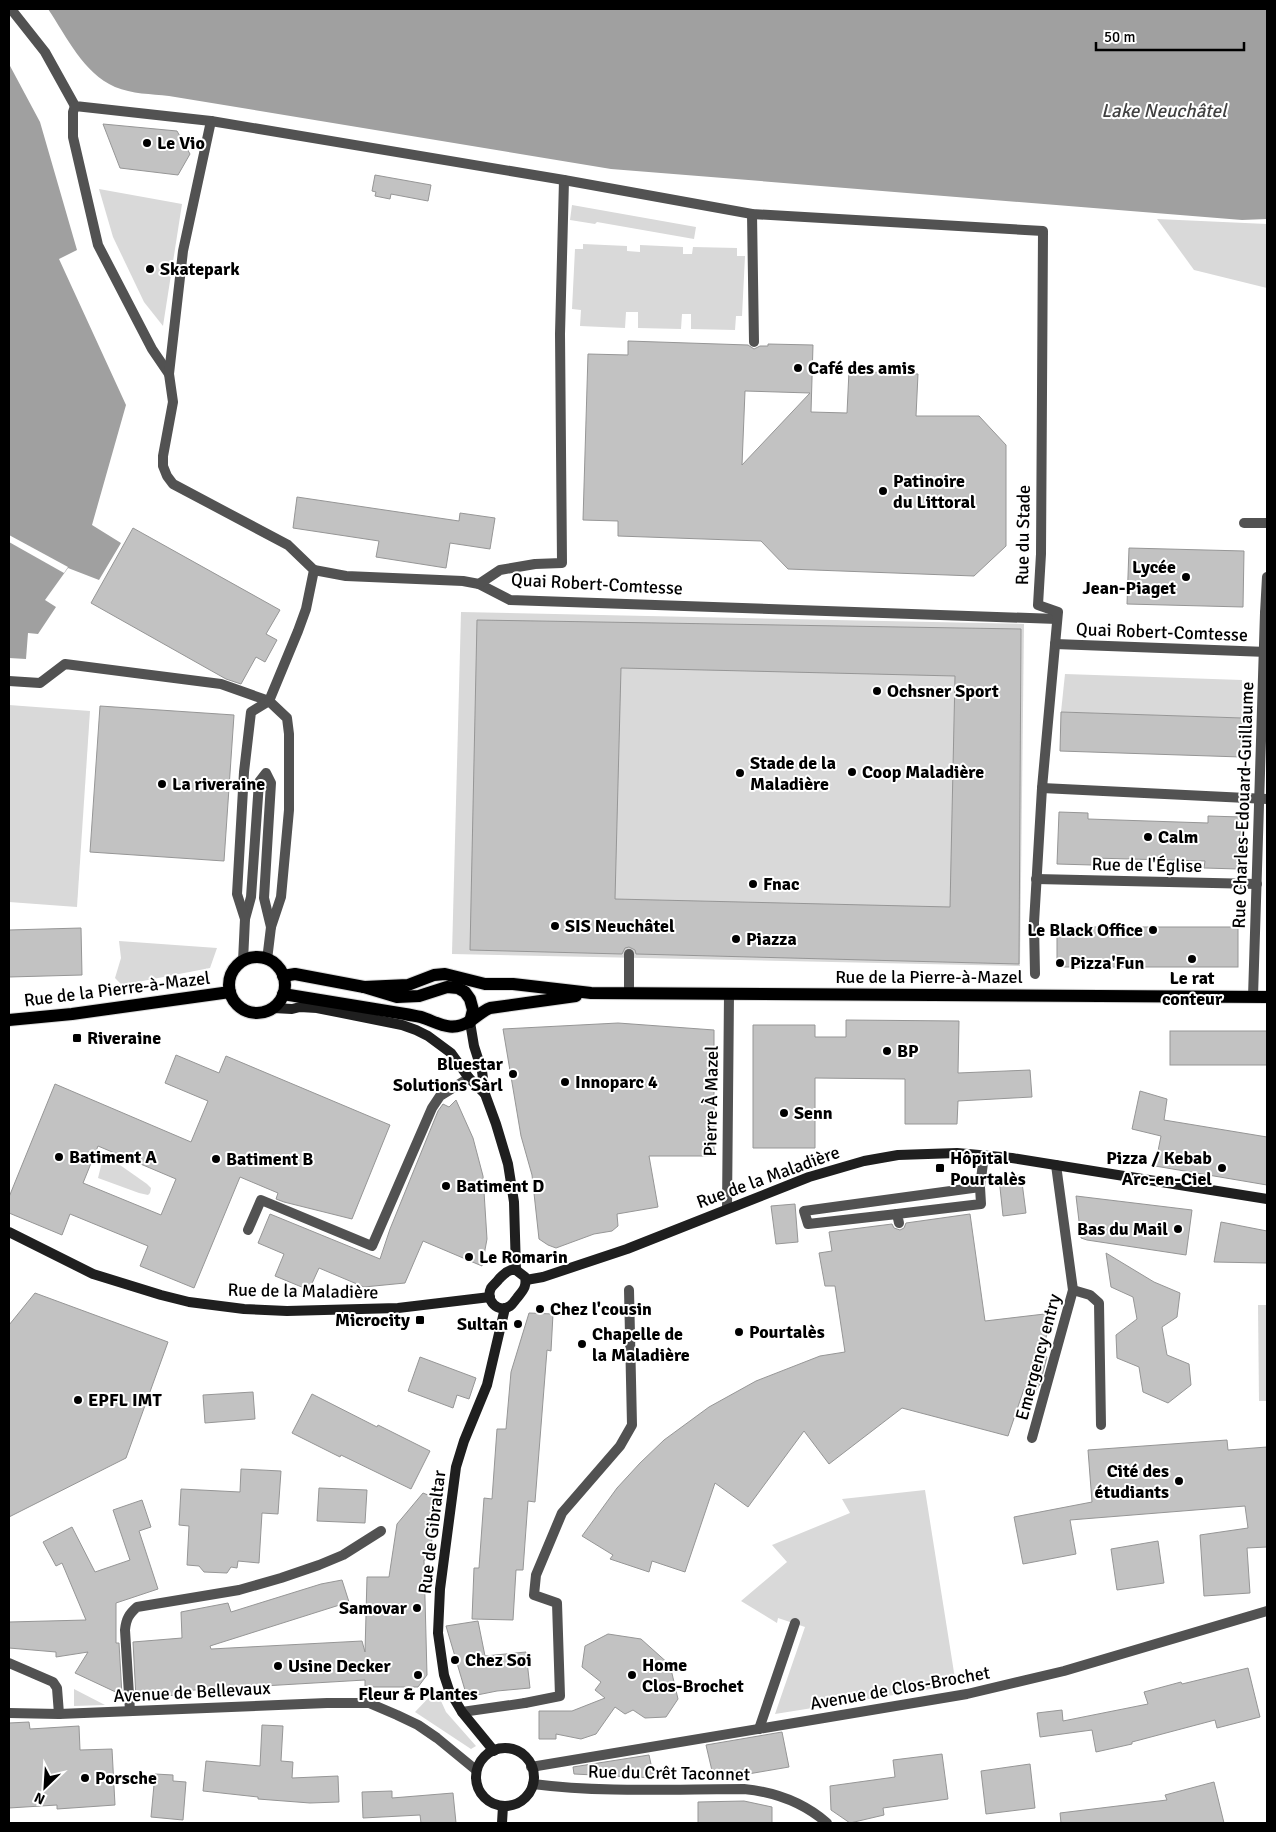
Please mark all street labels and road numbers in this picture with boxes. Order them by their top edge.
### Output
street label: Rue du Stade [1011,485,1035,585]
street label: Quai Robert-Comtesse [511,569,683,599]
street label: Quai Robert-Comtesse [1076,618,1248,646]
street label: Rue Charles-Edouard-Guillaume [1228,681,1258,929]
street label: Rue de l'Église [1092,853,1202,877]
street label: Rue de la Pierre-à-Mazel [835,966,1023,988]
street label: Rue de la Pierre-à-Mazel [23,967,211,1011]
street label: Pierre À Mazel [699,1045,723,1157]
street label: Rue de la Maladière [693,1141,843,1213]
street label: Rue de la Maladière [227,1279,379,1303]
street label: Emergency entry [1011,1291,1066,1423]
street label: Rue de Gibraltar [414,1469,451,1595]
street label: Avenue de Clos-Brochet [808,1661,992,1715]
street label: Avenue de Bellevaux [113,1677,272,1707]
street label: Rue du Crêt Taconnet [588,1761,750,1785]

